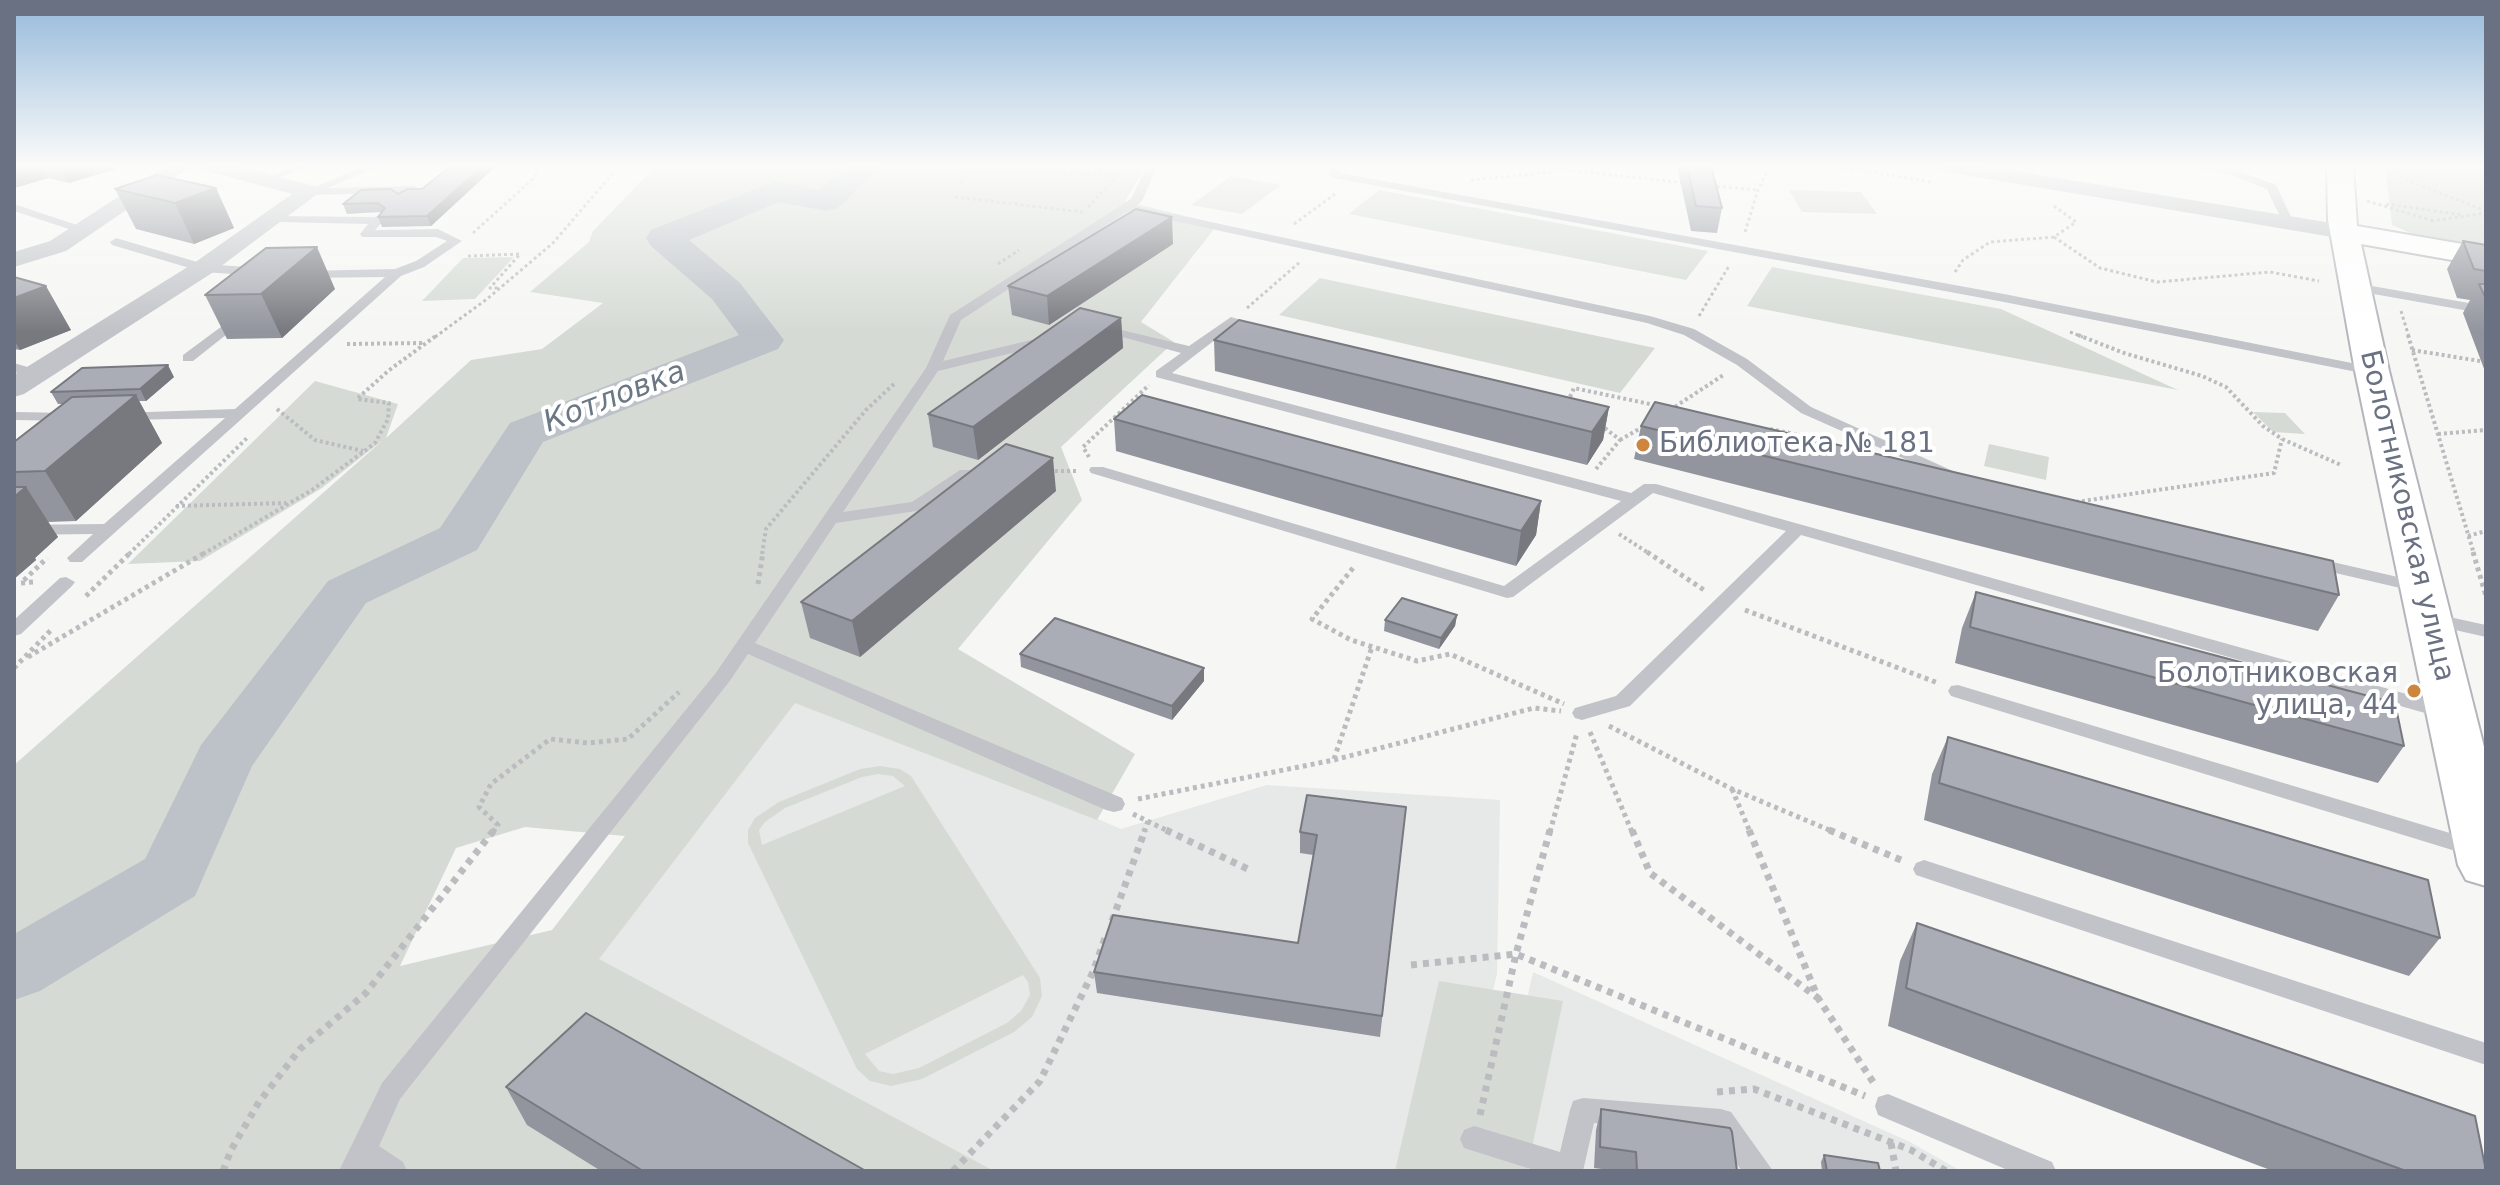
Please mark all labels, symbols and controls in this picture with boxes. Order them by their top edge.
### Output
street label: Болотниковская улица [2352,347,2460,685]
water label: Котловка [539,355,691,441]
place label: Библиотека № 181 [1659,428,1935,462]
marker: Библиотека № 181 [1634,436,1652,454]
place label: Болотниковская улица, 44 [2157,658,2398,724]
marker: Болотниковская улица, 44 [2405,682,2423,700]

